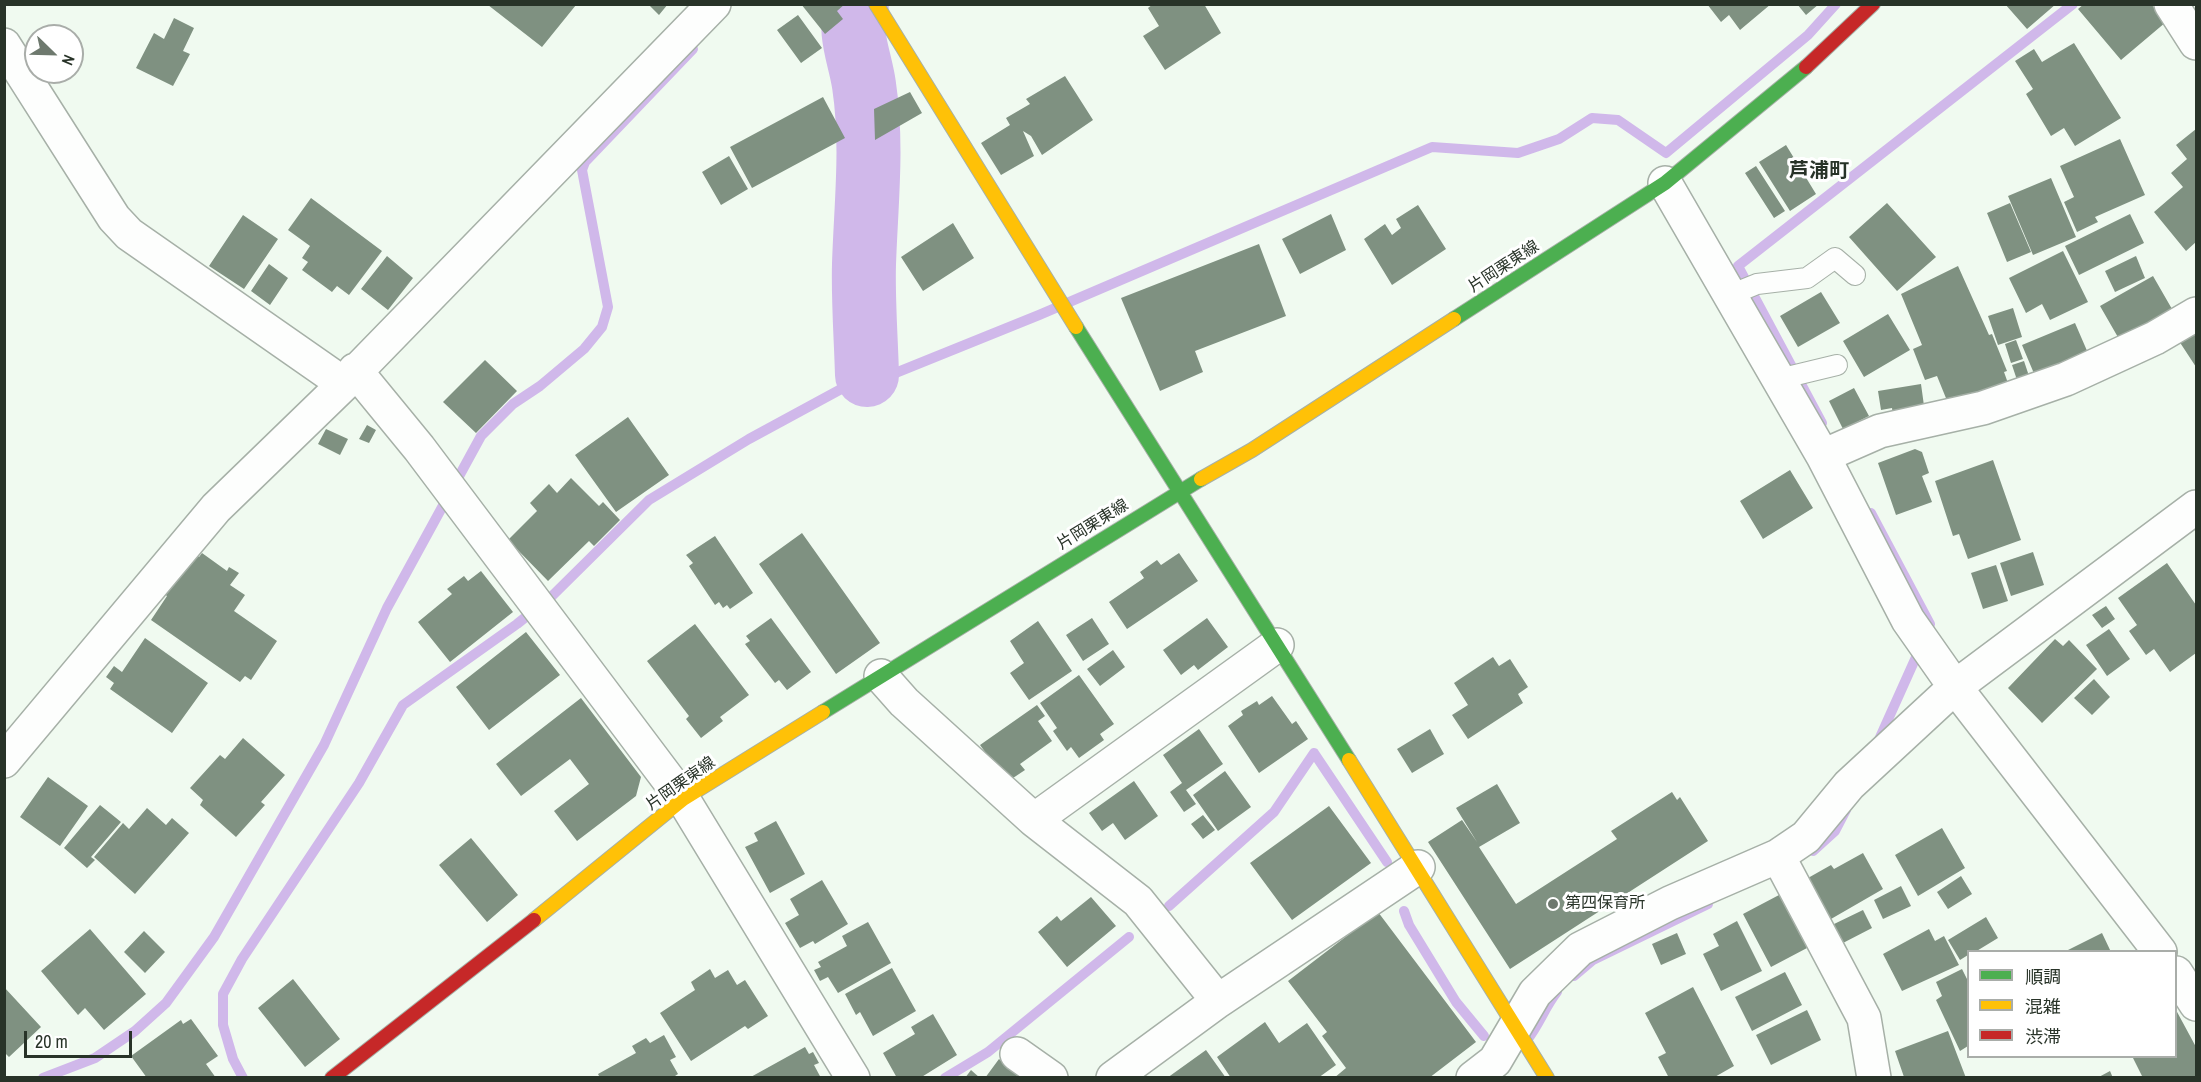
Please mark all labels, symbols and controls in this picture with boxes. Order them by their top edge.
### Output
north arrow [24,24,84,84]
text: N [57,52,81,69]
district label: 芦浦町 [1789,160,1849,184]
street label: 片岡栗東線 [1465,237,1543,297]
street label: 片岡栗東線 [1054,496,1132,554]
street label: 片岡栗東線 [643,753,719,815]
place label: 第四保育所 [1565,894,1645,914]
marker: 第四保育所 [1546,897,1560,911]
legend [1967,950,2177,1058]
text: 順調 [2025,964,2061,989]
text: 混雑 [2025,994,2061,1019]
scale bar [27,1019,135,1057]
text: 渋滞 [2025,1024,2061,1049]
text: 20 m [35,1029,68,1054]

